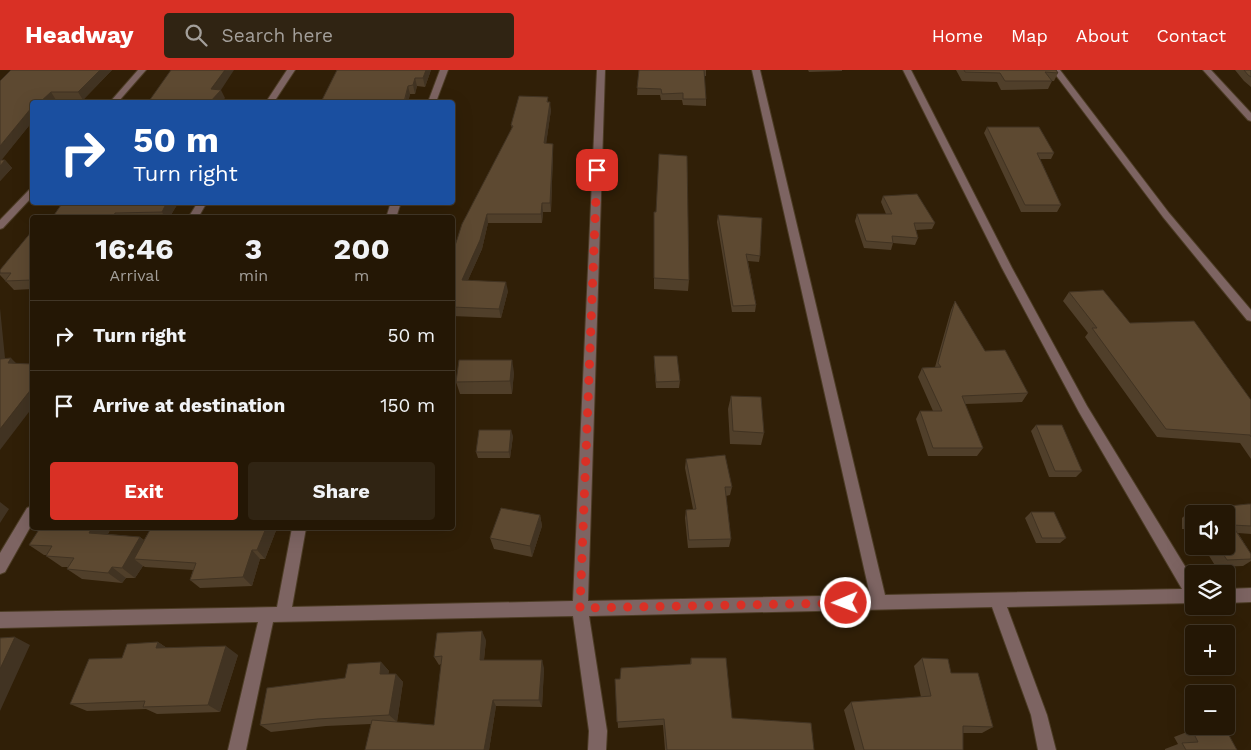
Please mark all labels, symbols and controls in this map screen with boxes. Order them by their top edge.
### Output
search box [164,13,514,58]
text: Headway [25,21,134,49]
icon: search [182,21,210,49]
text: Search here [222,24,333,47]
text: Home [932,25,983,46]
text: Map [1011,25,1048,46]
text: About [1076,25,1128,46]
text: Contact [1156,25,1226,46]
text: 50 m [133,119,219,161]
icon: right [50,120,115,185]
pin [576,149,618,191]
icon: arrive [583,156,611,184]
text: Turn right [133,161,238,186]
text: 16:46 [95,231,174,266]
text: 3 [245,231,262,266]
text: 200 [333,231,390,266]
text: Arrival [109,266,159,285]
text: min [239,266,268,285]
text: m [354,266,369,285]
icon: right [50,322,78,350]
text: Turn right [93,324,186,347]
text: 50 m [388,324,435,347]
icon: arrive [50,392,78,420]
text: Arrive at destination [93,394,285,417]
text: 150 m [380,394,435,417]
button: Exit [50,462,238,520]
button: Share [248,462,435,520]
map controls [1185,505,1235,735]
button: sound [1185,505,1235,555]
button: layers [1185,565,1235,615]
position arrow [819,576,871,628]
button: + [1185,625,1235,675]
button: − [1185,685,1235,735]

